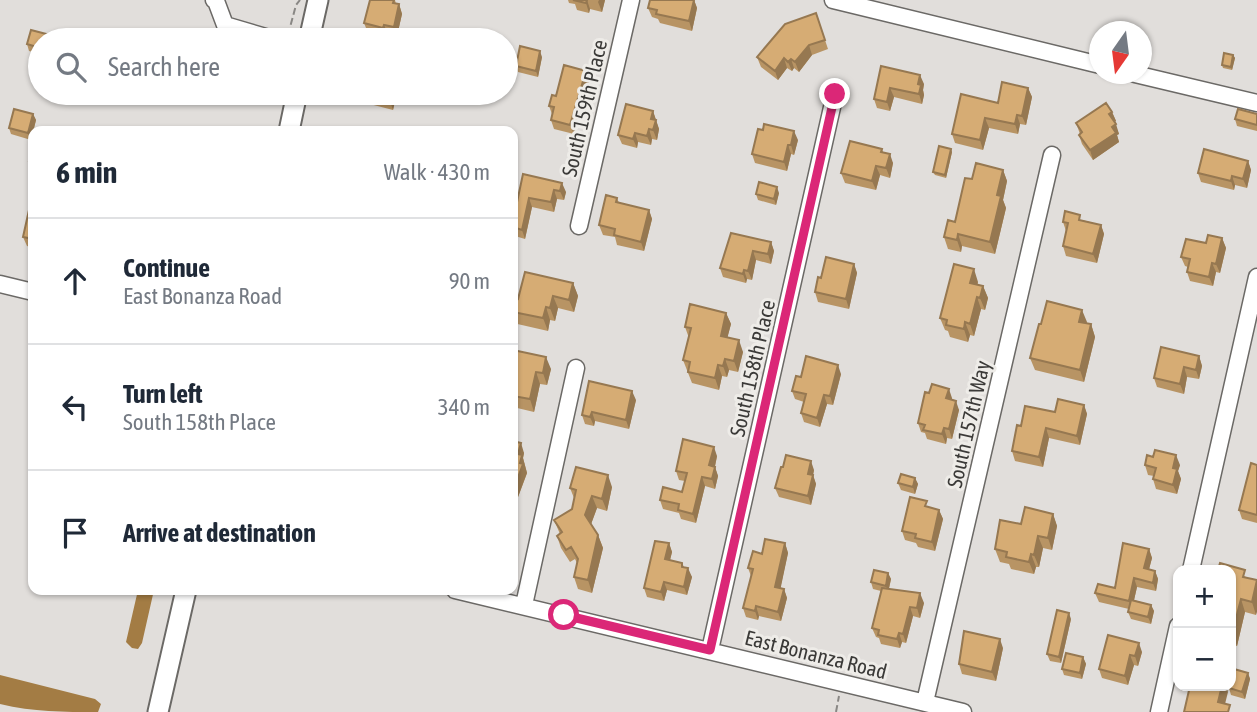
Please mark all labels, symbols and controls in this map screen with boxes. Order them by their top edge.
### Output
north arrow [1089,21,1152,84]
search box [28,28,518,105]
street label: South 159th Place [557,37,611,179]
icon: search [52,48,90,86]
text: Search here [108,52,220,82]
route end [819,78,850,109]
text: 6 min [56,155,117,189]
text: Walk · 430 m [384,159,490,185]
text: Continue [123,253,210,283]
icon: ahead [56,262,94,300]
text: 90 m [449,268,490,294]
text: East Bonanza Road [123,283,282,309]
street label: South 158th Place [725,297,779,439]
street label: South 157th Way [942,358,994,490]
text: Turn left [123,379,203,409]
icon: left [56,388,94,426]
text: 340 m [438,394,490,420]
text: South 158th Place [123,409,276,435]
icon: arrive [56,514,94,552]
text: Arrive at destination [123,518,316,548]
map controls [1173,565,1236,691]
button: + [1173,565,1236,628]
route start [548,599,579,630]
street label: East Bonanza Road [743,625,889,683]
button: − [1173,628,1236,691]

